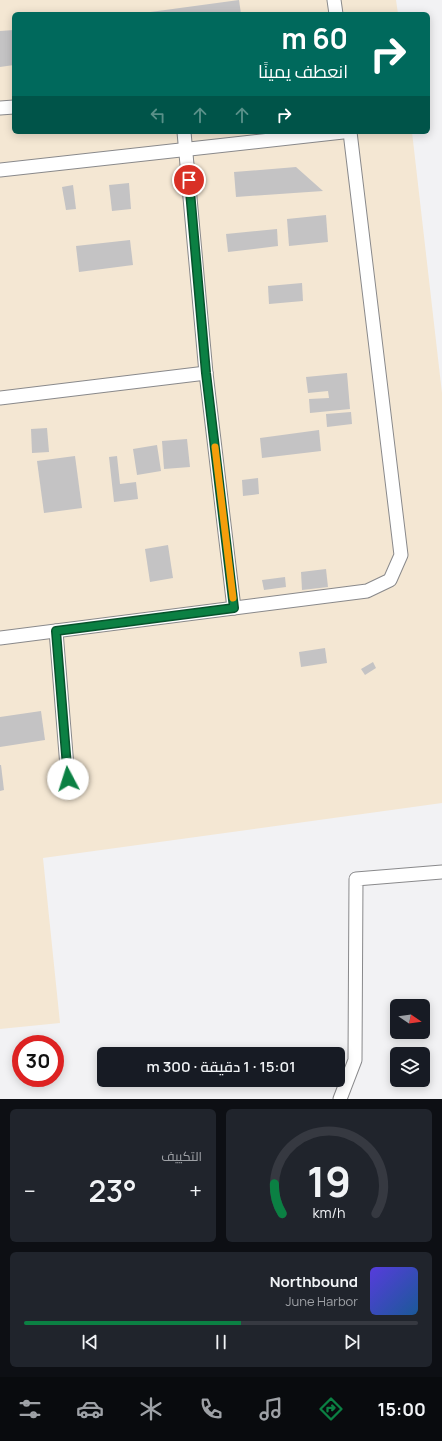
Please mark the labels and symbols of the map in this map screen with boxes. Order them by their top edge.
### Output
pin [172,163,206,197]
position arrow [47,758,89,800]
north arrow [390,999,430,1039]
speed limit sign: 30 [12,1035,64,1087]

